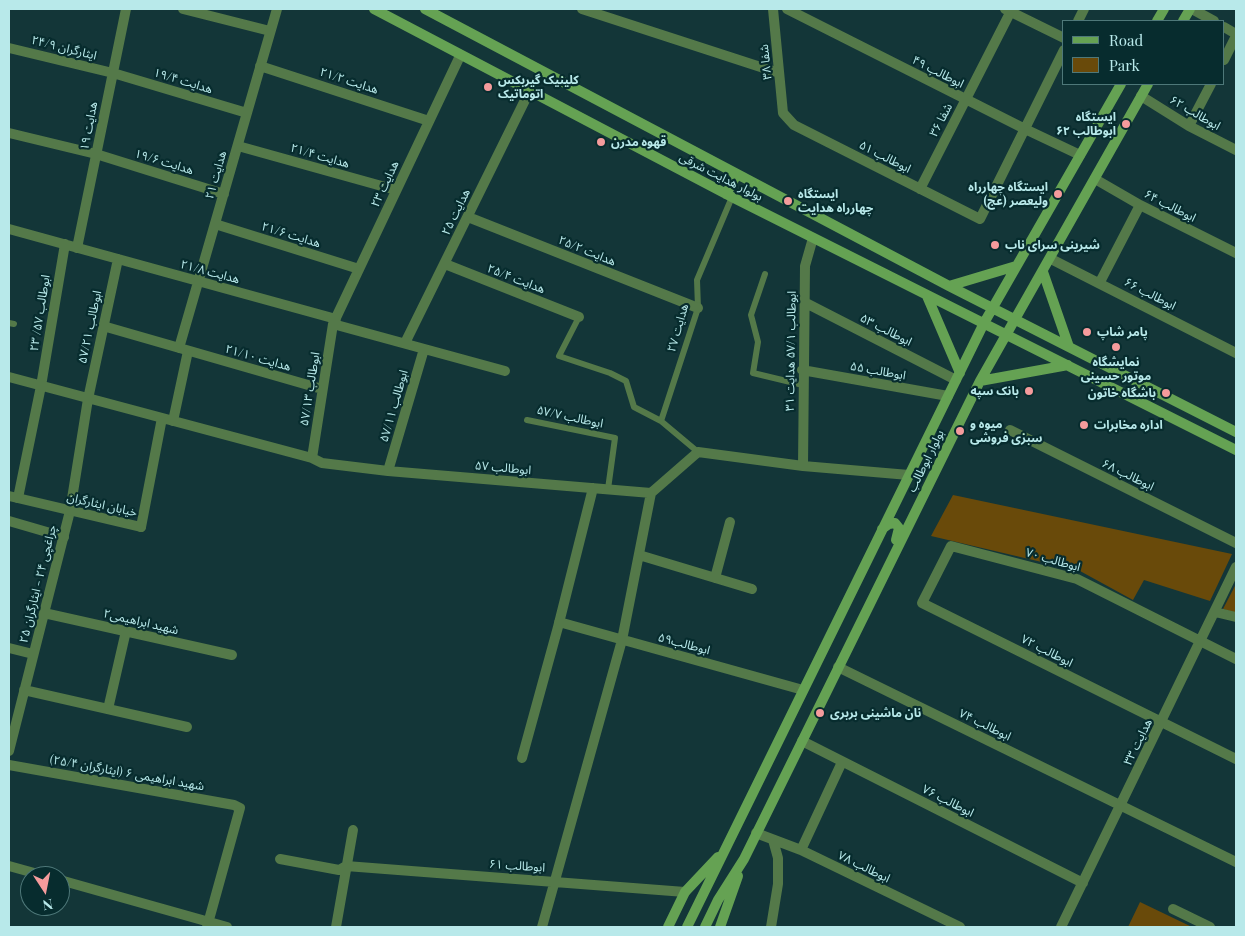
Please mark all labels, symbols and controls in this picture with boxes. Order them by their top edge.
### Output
legend [1062,20,1225,85]
text: Road [1109,30,1143,50]
street label: ایثارگران ۲۴/۹ [30,33,98,63]
street label: شفا ۳۸ [757,44,775,80]
street label: ابوطالب ۴۹ [910,53,966,91]
text: Park [1109,55,1140,75]
street label: هدایت ۱۹/۴ [152,65,214,97]
street label: هدایت ۲۱/۲ [318,65,380,97]
place label: کلینیک گیربکس اتوماتیک [498,73,579,101]
marker: کلینیک گیربکس اتوماتیک [482,81,494,93]
street label: ابوطالب ۶۲ [1167,93,1223,133]
street label: هدایت ۱۹ [77,100,101,152]
street label: شفا ۳۶ [927,101,955,139]
place label: ایستگاه ابوطالب ۶۲ [1056,110,1116,138]
marker: ایستگاه ابوطالب ۶۲ [1120,118,1132,130]
place label: قهوه مدرن [611,135,666,149]
marker: قهوه مدرن [595,136,607,148]
street label: ابوطالب ۵۱ [857,138,913,176]
street label: هدایت ۲۱/۴ [289,141,351,171]
street label: هدایت ۱۹/۶ [133,146,195,178]
street label: هدایت ۲۱ [202,149,230,201]
street label: بولوار هدایت شرقی [677,150,765,204]
street label: هدایت ۲۳ [368,159,402,209]
place label: ایستگاه چهارراه ولیعصر (عج) [968,180,1048,208]
street label: هدایت ۲۵ [439,187,473,237]
place label: ایستگاه چهارراه هدایت [798,187,873,215]
street label: ابوطالب ۶۴ [1142,187,1198,225]
marker: ایستگاه چهارراه ولیعصر (عج) [1052,188,1064,200]
marker: ایستگاه چهارراه هدایت [782,195,794,207]
street label: هدایت ۲۱/۶ [260,219,322,251]
street label: هدایت ۲۵/۲ [556,233,618,269]
place label: شیرینی سرای ناب [1005,238,1100,252]
marker: شیرینی سرای ناب [989,239,1001,251]
street label: هدایت ۲۱/۸ [179,257,241,287]
street label: هدایت ۲۵/۴ [485,261,547,297]
street label: ابوطالب ۵۷/ ۲۳ [27,274,53,352]
street label: ابوطالب ۶۶ [1122,275,1178,313]
street label: ابوطالب ۵۷/۲۱ [75,289,105,365]
street label: ابوطالب ۵۷/۱ هدایت ۳۱ [783,291,799,411]
street label: هدایت ۲۷ [664,302,692,354]
street label: ابوطالب ۵۳ [858,311,914,349]
place label: پامر شاپ [1097,325,1148,339]
marker: پامر شاپ [1081,326,1093,338]
marker: نمایشگاه موتور حسینی [1110,341,1122,353]
street label: هدایت ۲۱/۱۰ [223,342,293,374]
street label: ابوطالب ۵۷/۱۳ [297,351,323,427]
place label: نمایشگاه موتور حسینی [1081,355,1151,383]
street label: ابوطالب ۵۵ [849,359,907,383]
street label: ابوطالب ۵۷/۱۱ [377,368,411,444]
place label: بانک سپه [970,384,1019,398]
marker: بانک سپه [1023,385,1035,397]
place label: باشگاه خاتون [1088,386,1156,400]
marker: باشگاه خاتون [1160,387,1172,399]
street label: ابوطالب ۵۷/۷ [535,403,605,431]
place label: میوه و سبزی فروشی [970,417,1042,445]
place label: اداره مخابرات [1094,418,1163,432]
marker: اداره مخابرات [1078,419,1090,431]
marker: میوه و سبزی فروشی [954,425,966,437]
street label: بولوار ابوطالب [905,427,947,495]
street label: ابوطالب ۶۸ [1100,456,1156,494]
street label: ابوطالب ۵۷ [474,458,532,478]
street label: خیابان ایثارگران [65,490,139,520]
street label: چراغچی ۲۴ - ایثارگران ۲۵ [16,524,60,644]
street label: ابوطالب ۷۰ [1024,545,1082,575]
street label: شهید ابراهیمی۲ [102,606,180,638]
street label: ابوطالب۵۹ [656,630,712,658]
street label: ابوطالب ۷۲ [1019,632,1075,670]
place label: نان ماشینی بربری [830,706,921,720]
street label: ابوطالب ۷۴ [957,706,1013,744]
marker: نان ماشینی بربری [814,707,826,719]
street label: هدایت ۳۳ [1121,717,1155,767]
street label: شهید ابراهیمی ۶ (ایثارگران ۲۵/۴) [49,752,205,794]
street label: ابوطالب ۷۶ [920,782,976,820]
street label: ابوطالب ۷۸ [836,848,892,886]
street label: ابوطالب ۶۱ [488,857,546,875]
north arrow [20,866,70,916]
text: N [41,895,55,916]

